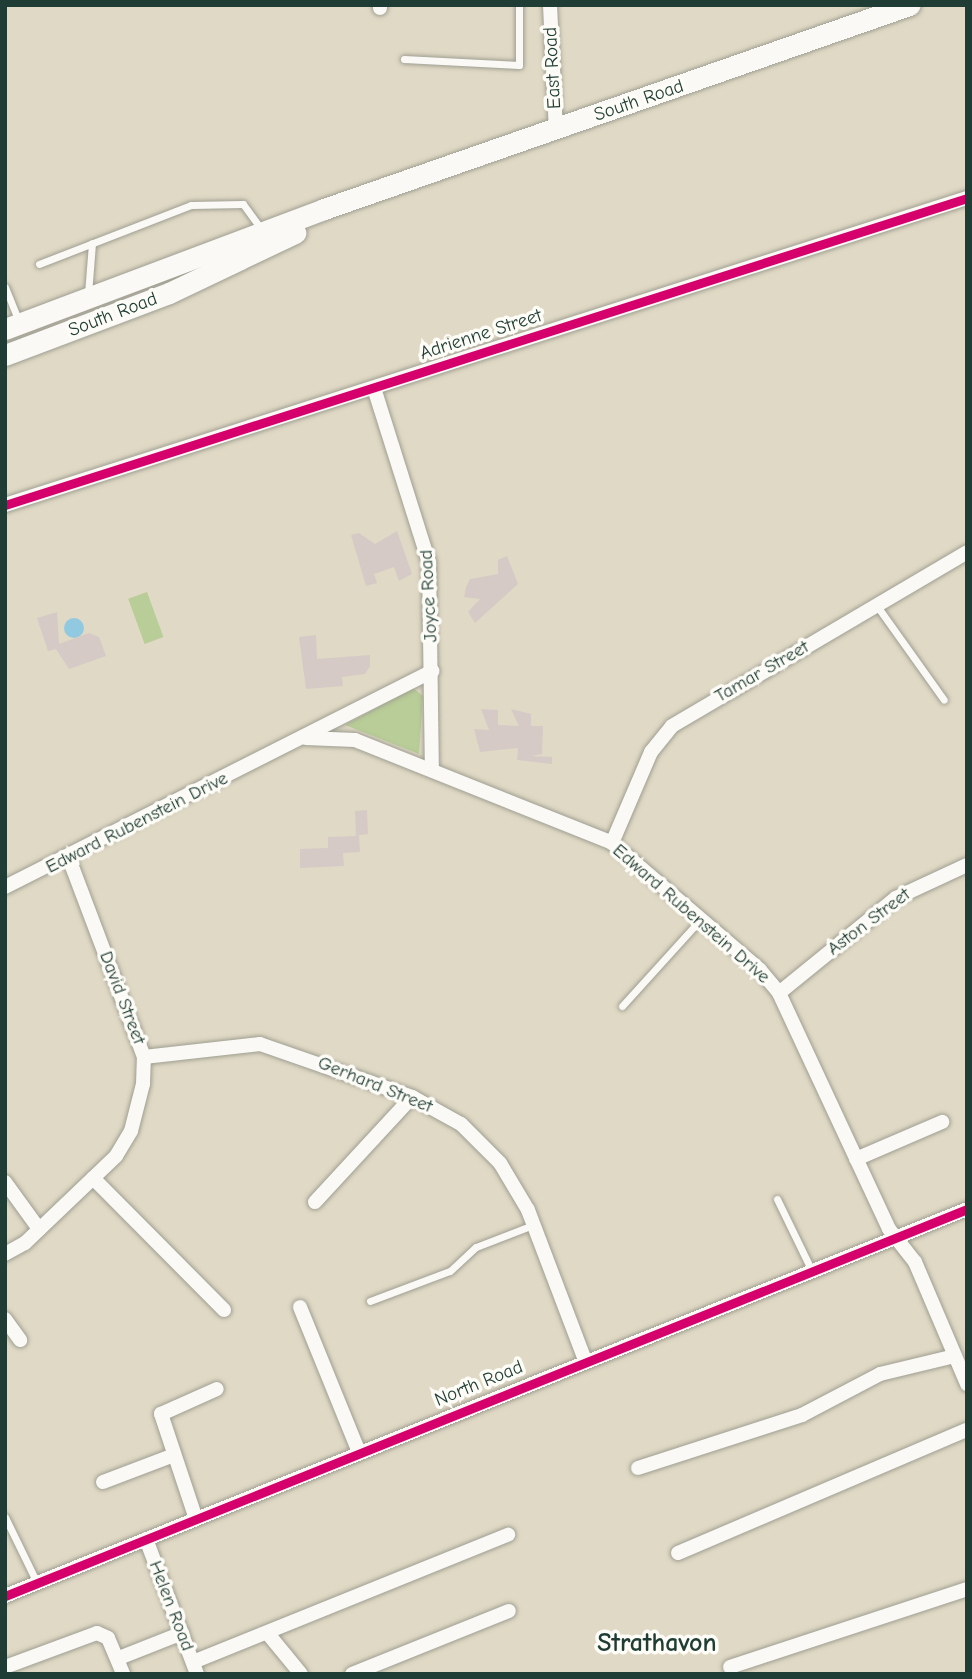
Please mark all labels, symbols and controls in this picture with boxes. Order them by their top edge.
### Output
street label: East Road [539,26,567,110]
street label: South Road [591,75,687,127]
street label: South Road [65,288,161,342]
street label: Adrienne Street [417,305,545,365]
street label: Joyce Road [415,549,443,643]
street label: Tamar Street [711,636,813,708]
street label: Edward Rubenstein Drive [42,767,232,879]
street label: Edward Rubenstein Drive [608,839,774,989]
street label: Aston Street [823,883,915,961]
street label: David Street [94,948,150,1048]
street label: Gerhard Street [314,1052,436,1118]
street label: North Road [432,1356,526,1412]
street label: Helen Road [143,1558,199,1654]
district label: Strathavon [597,1628,717,1660]

